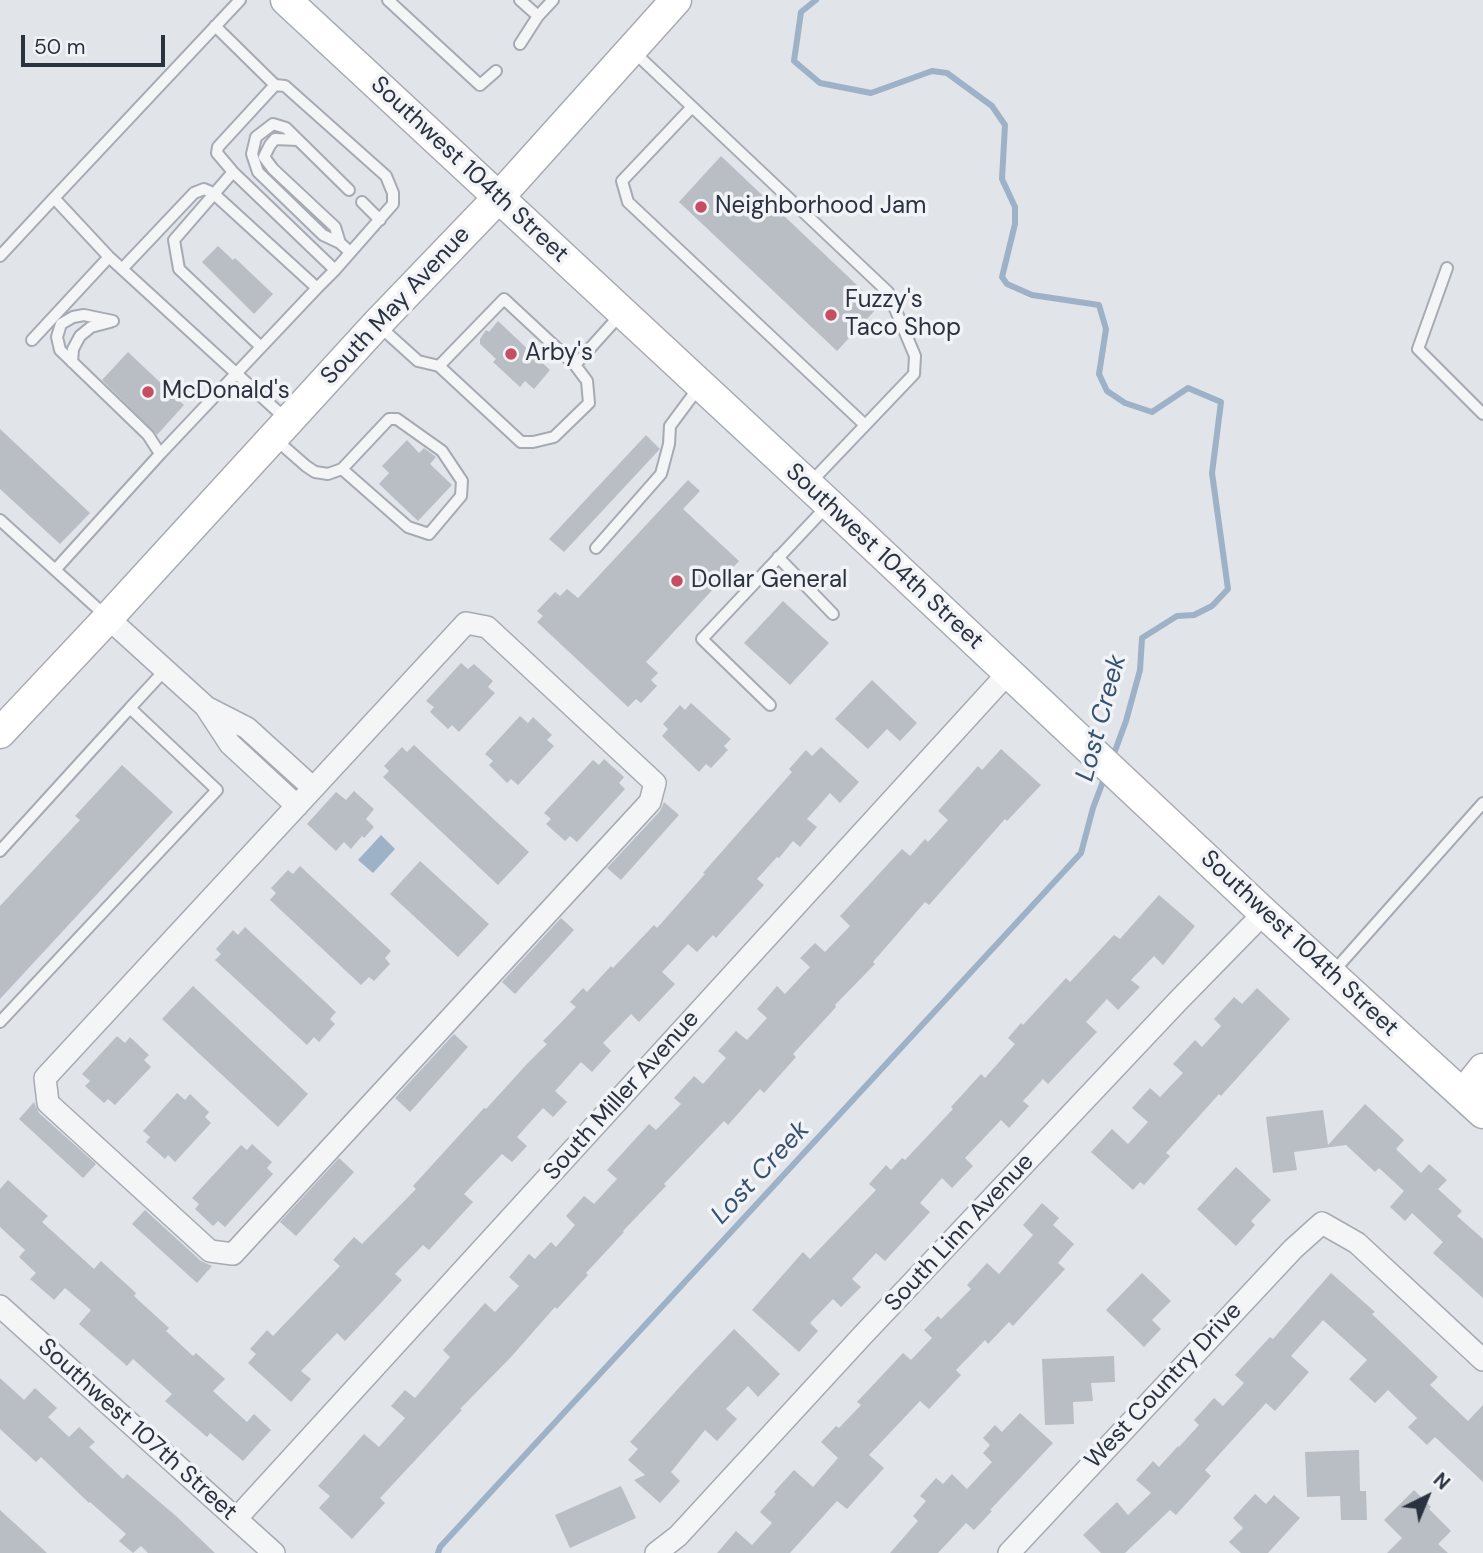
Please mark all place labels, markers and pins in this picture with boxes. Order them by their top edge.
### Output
place label: Neighborhood Jam [715,193,926,221]
marker: Neighborhood Jam [693,199,709,215]
place label: Fuzzy's Taco Shop [845,287,961,343]
marker: Fuzzy's Taco Shop [823,307,839,323]
place label: Arby's [525,340,593,368]
marker: Arby's [503,346,519,362]
place label: McDonald's [162,378,290,406]
marker: McDonald's [140,384,156,400]
place label: Dollar General [691,567,847,595]
marker: Dollar General [669,573,685,589]

